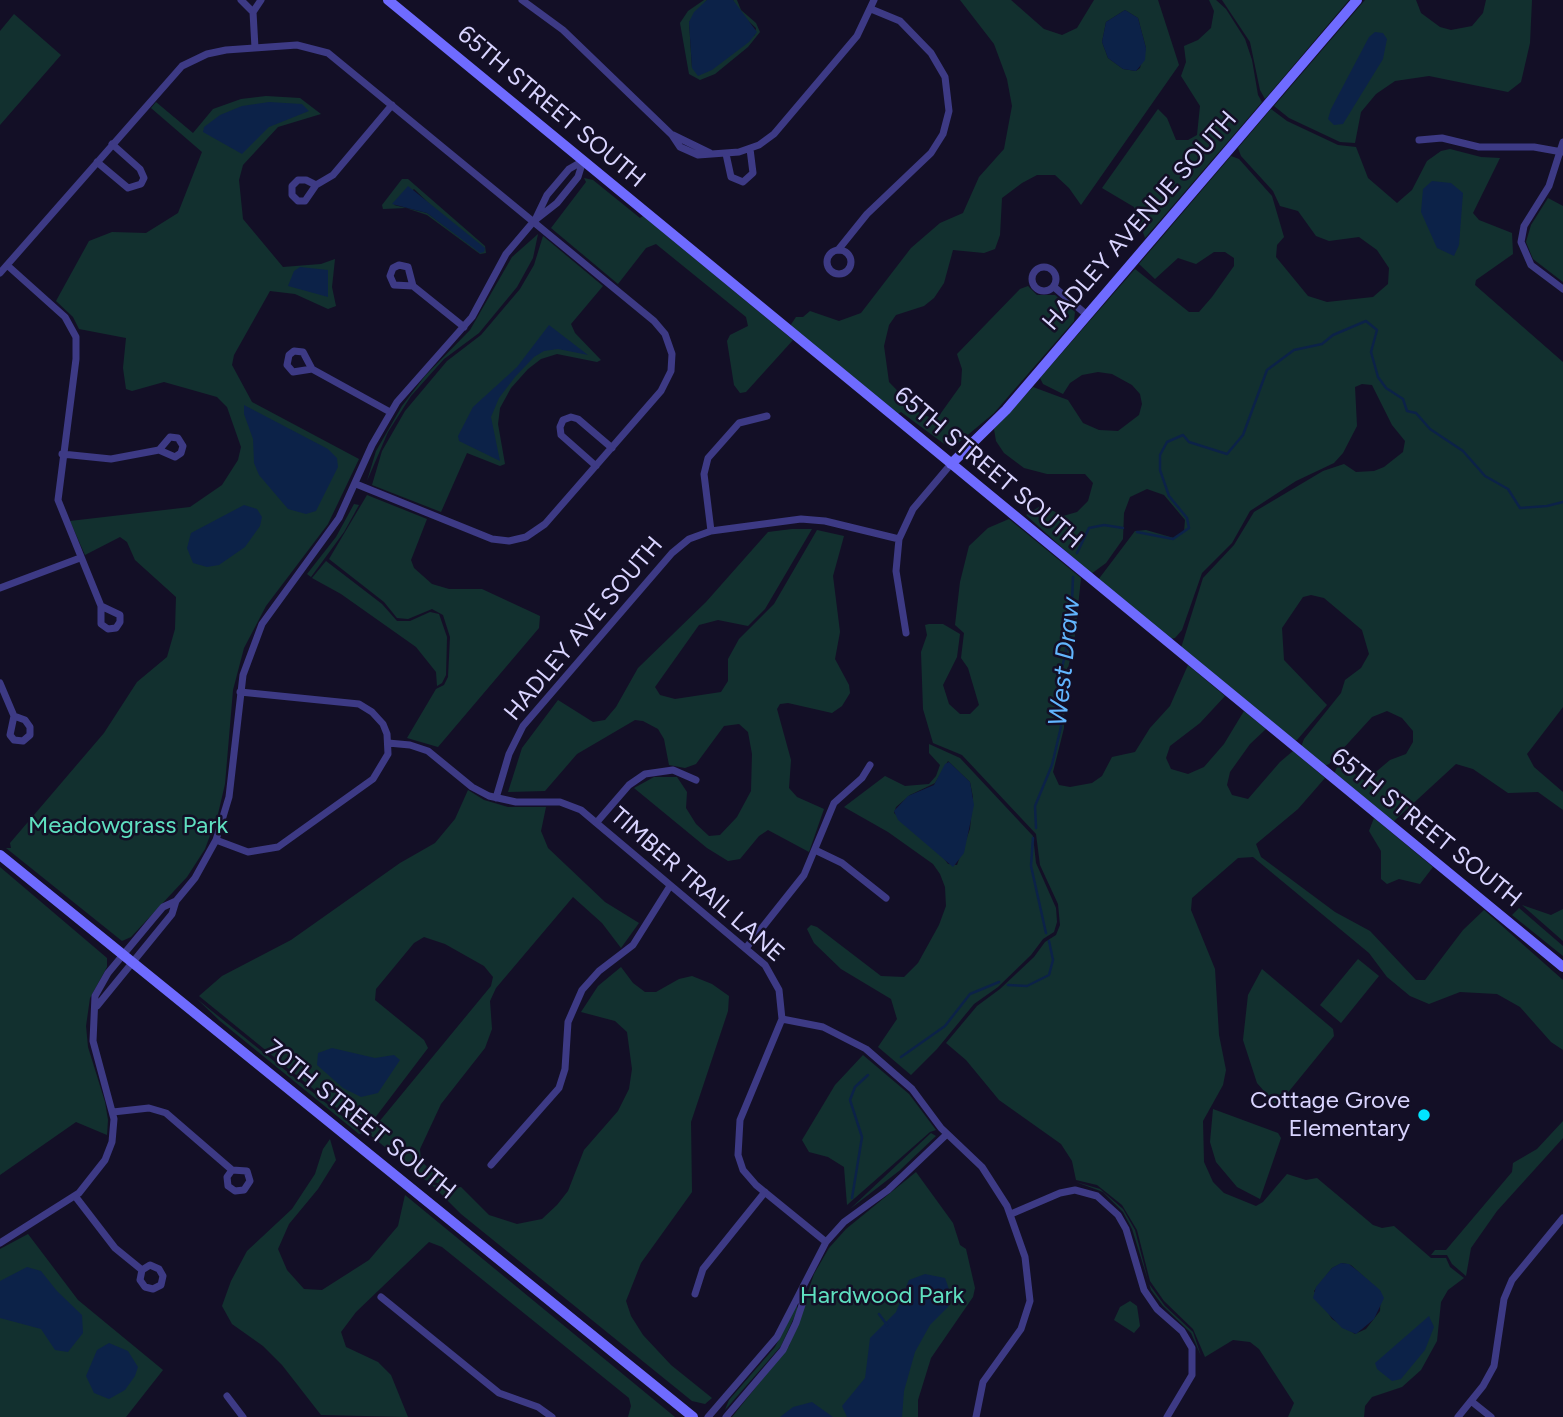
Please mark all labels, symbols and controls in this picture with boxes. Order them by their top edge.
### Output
street label: 65TH STREET SOUTH [451,20,651,194]
street label: HADLEY AVENUE SOUTH [1037,106,1243,336]
street label: 65TH STREET SOUTH [888,381,1088,555]
street label: HADLEY AVE SOUTH [499,531,669,727]
water label: West Draw [1043,596,1087,728]
street label: 65TH STREET SOUTH [1325,742,1527,914]
street label: TIMBER TRAIL LANE [604,802,790,968]
park label: Meadowgrass Park [28,812,228,840]
street label: 70TH STREET SOUTH [259,1034,461,1206]
place label: Cottage Grove Elementary [1250,1087,1410,1143]
marker: Cottage Grove Elementary [1416,1107,1432,1123]
park label: Hardwood Park [800,1282,964,1310]

